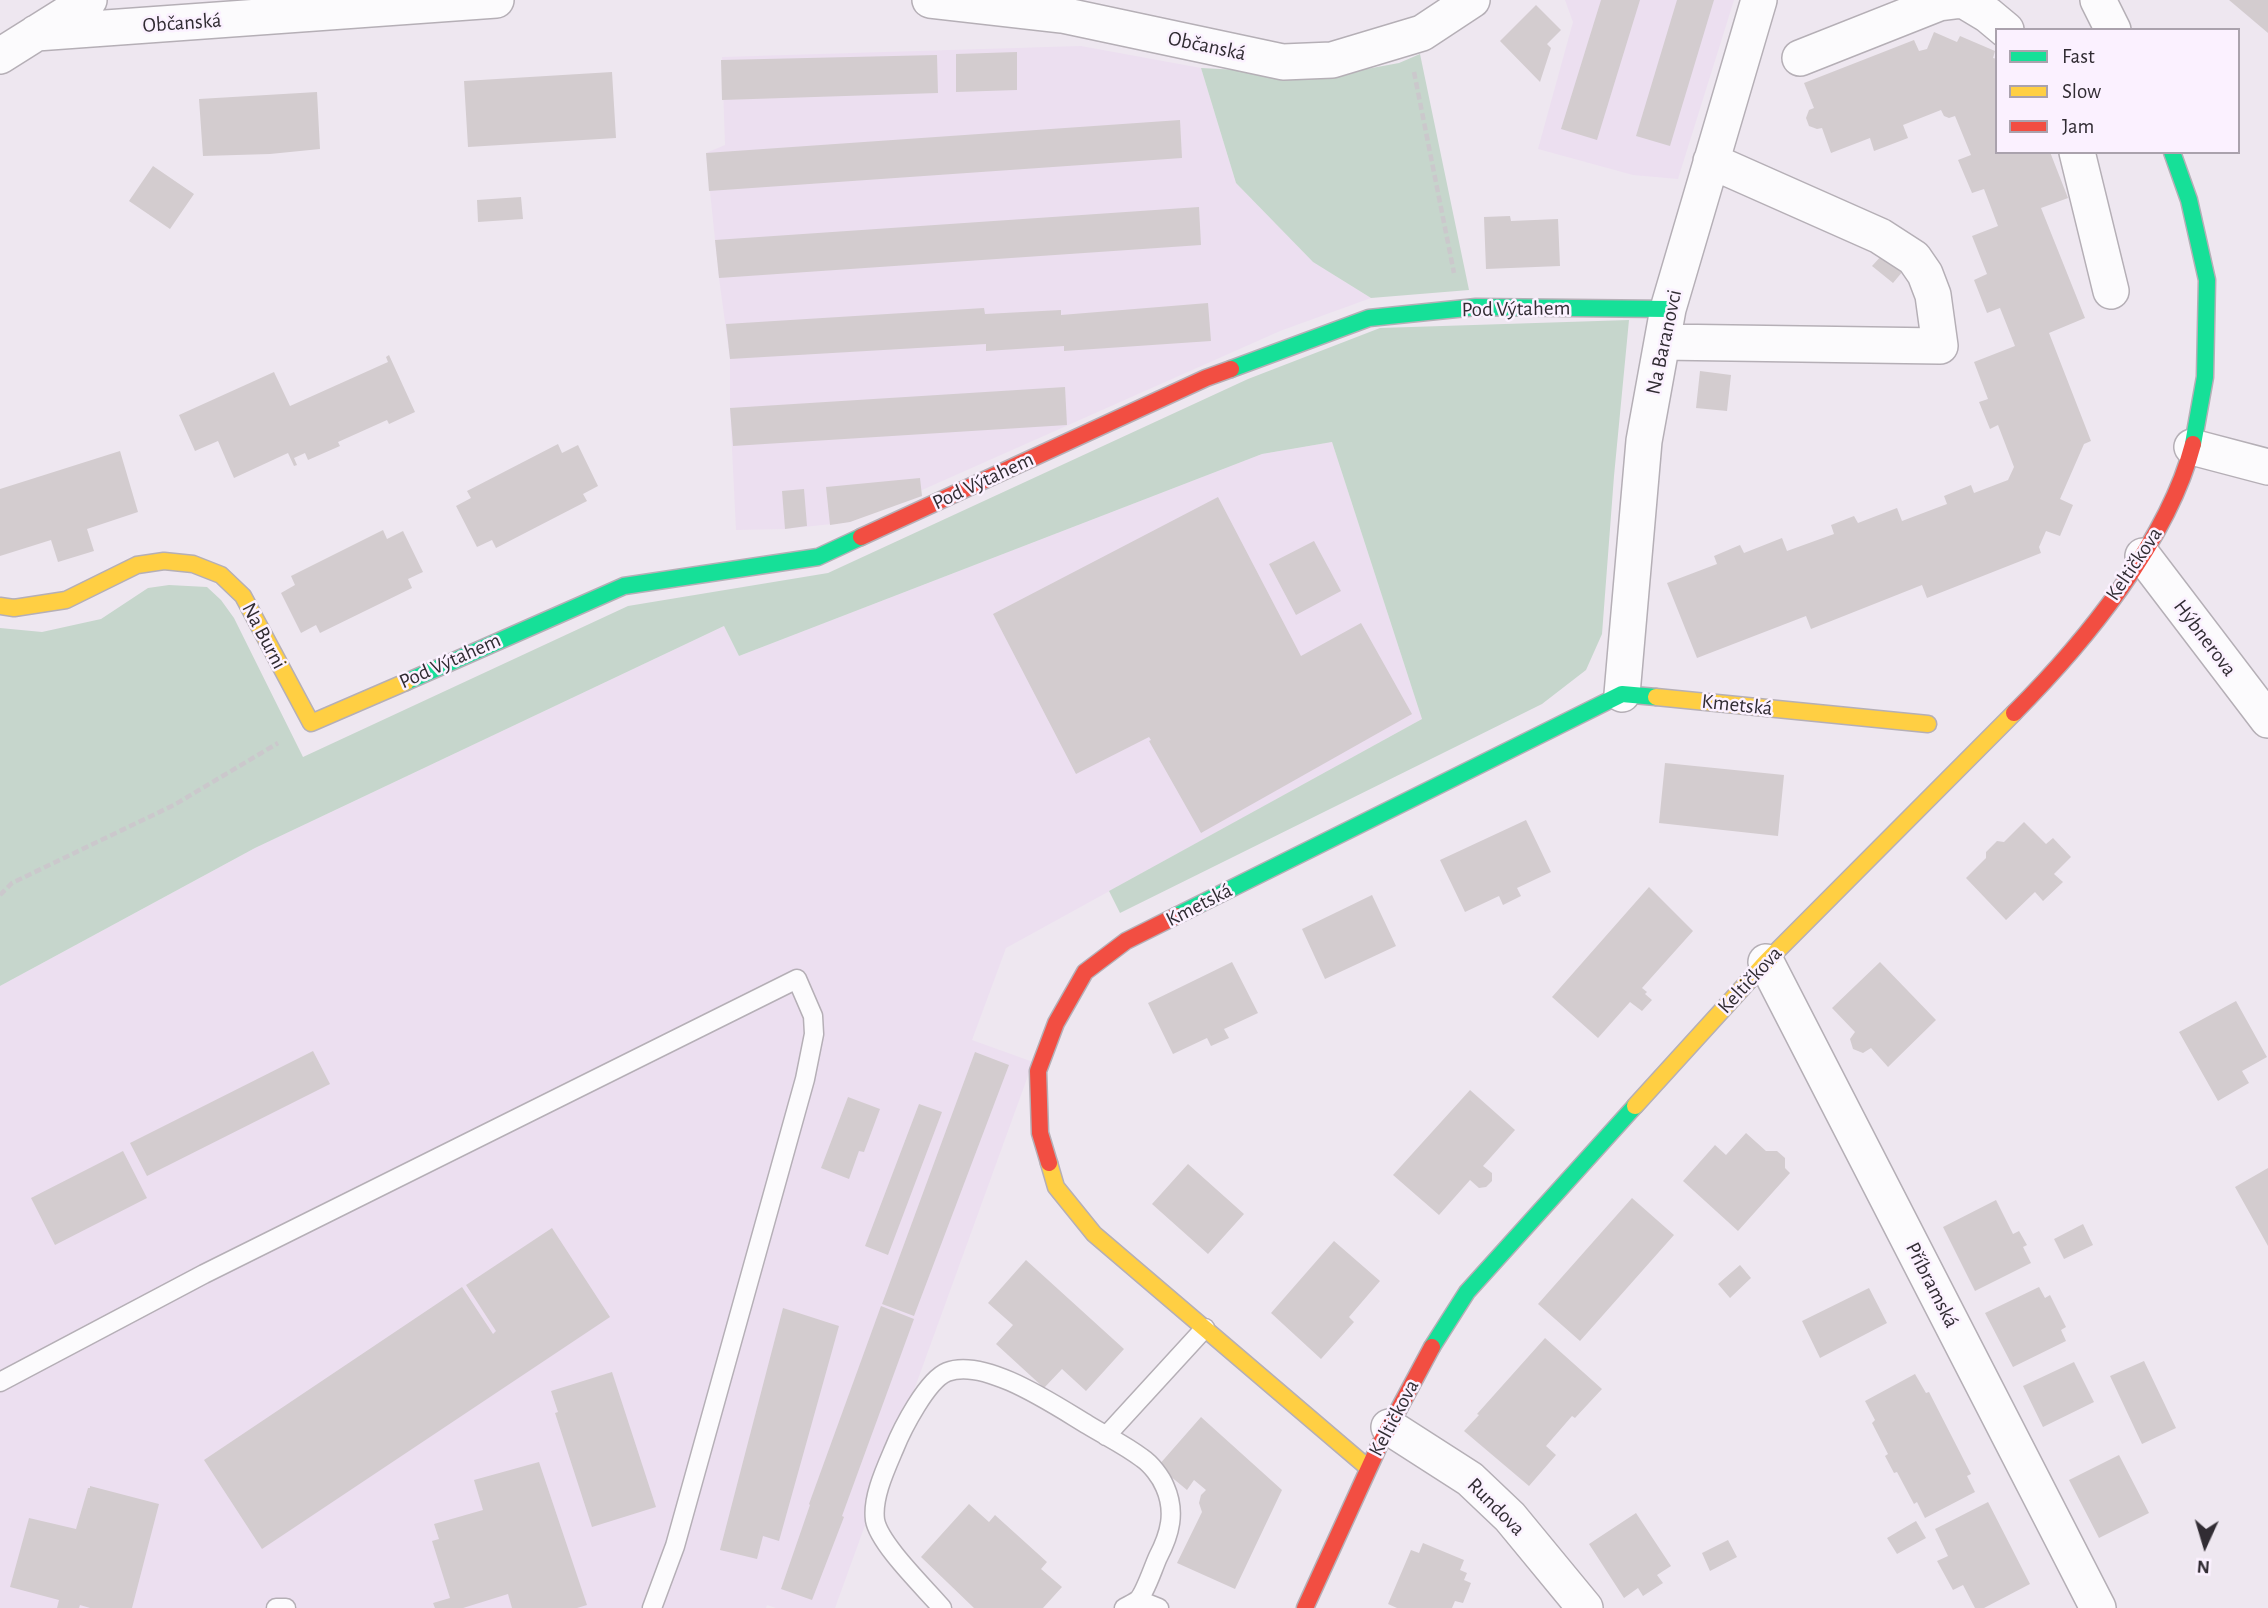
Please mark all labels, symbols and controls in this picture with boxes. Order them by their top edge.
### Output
street label: Občanská [142,8,222,38]
street label: Občanská [1166,25,1248,67]
legend [1995,28,2240,154]
text: Fast [2062,46,2095,67]
text: Slow [2062,81,2101,102]
text: Jam [2062,116,2094,137]
street label: Na Baranovci [1641,287,1687,397]
street label: Pod Výtahem [1461,295,1571,323]
street label: Pod Výtahem [928,447,1038,515]
street label: Keltičkova [2100,522,2168,606]
street label: Hýbnerova [2168,595,2242,681]
street label: Na Burni [236,598,292,674]
street label: Pod Výtahem [395,627,505,695]
street label: Kmetská [1700,689,1774,721]
street label: Kmetská [1162,878,1236,932]
street label: Keltičkova [1712,941,1788,1019]
street label: Příbramská [1900,1238,1964,1332]
street label: Keltičkova [1363,1375,1425,1461]
street label: Rundova [1462,1473,1530,1541]
north arrow [2170,1510,2240,1580]
text: N [2196,1557,2211,1576]

